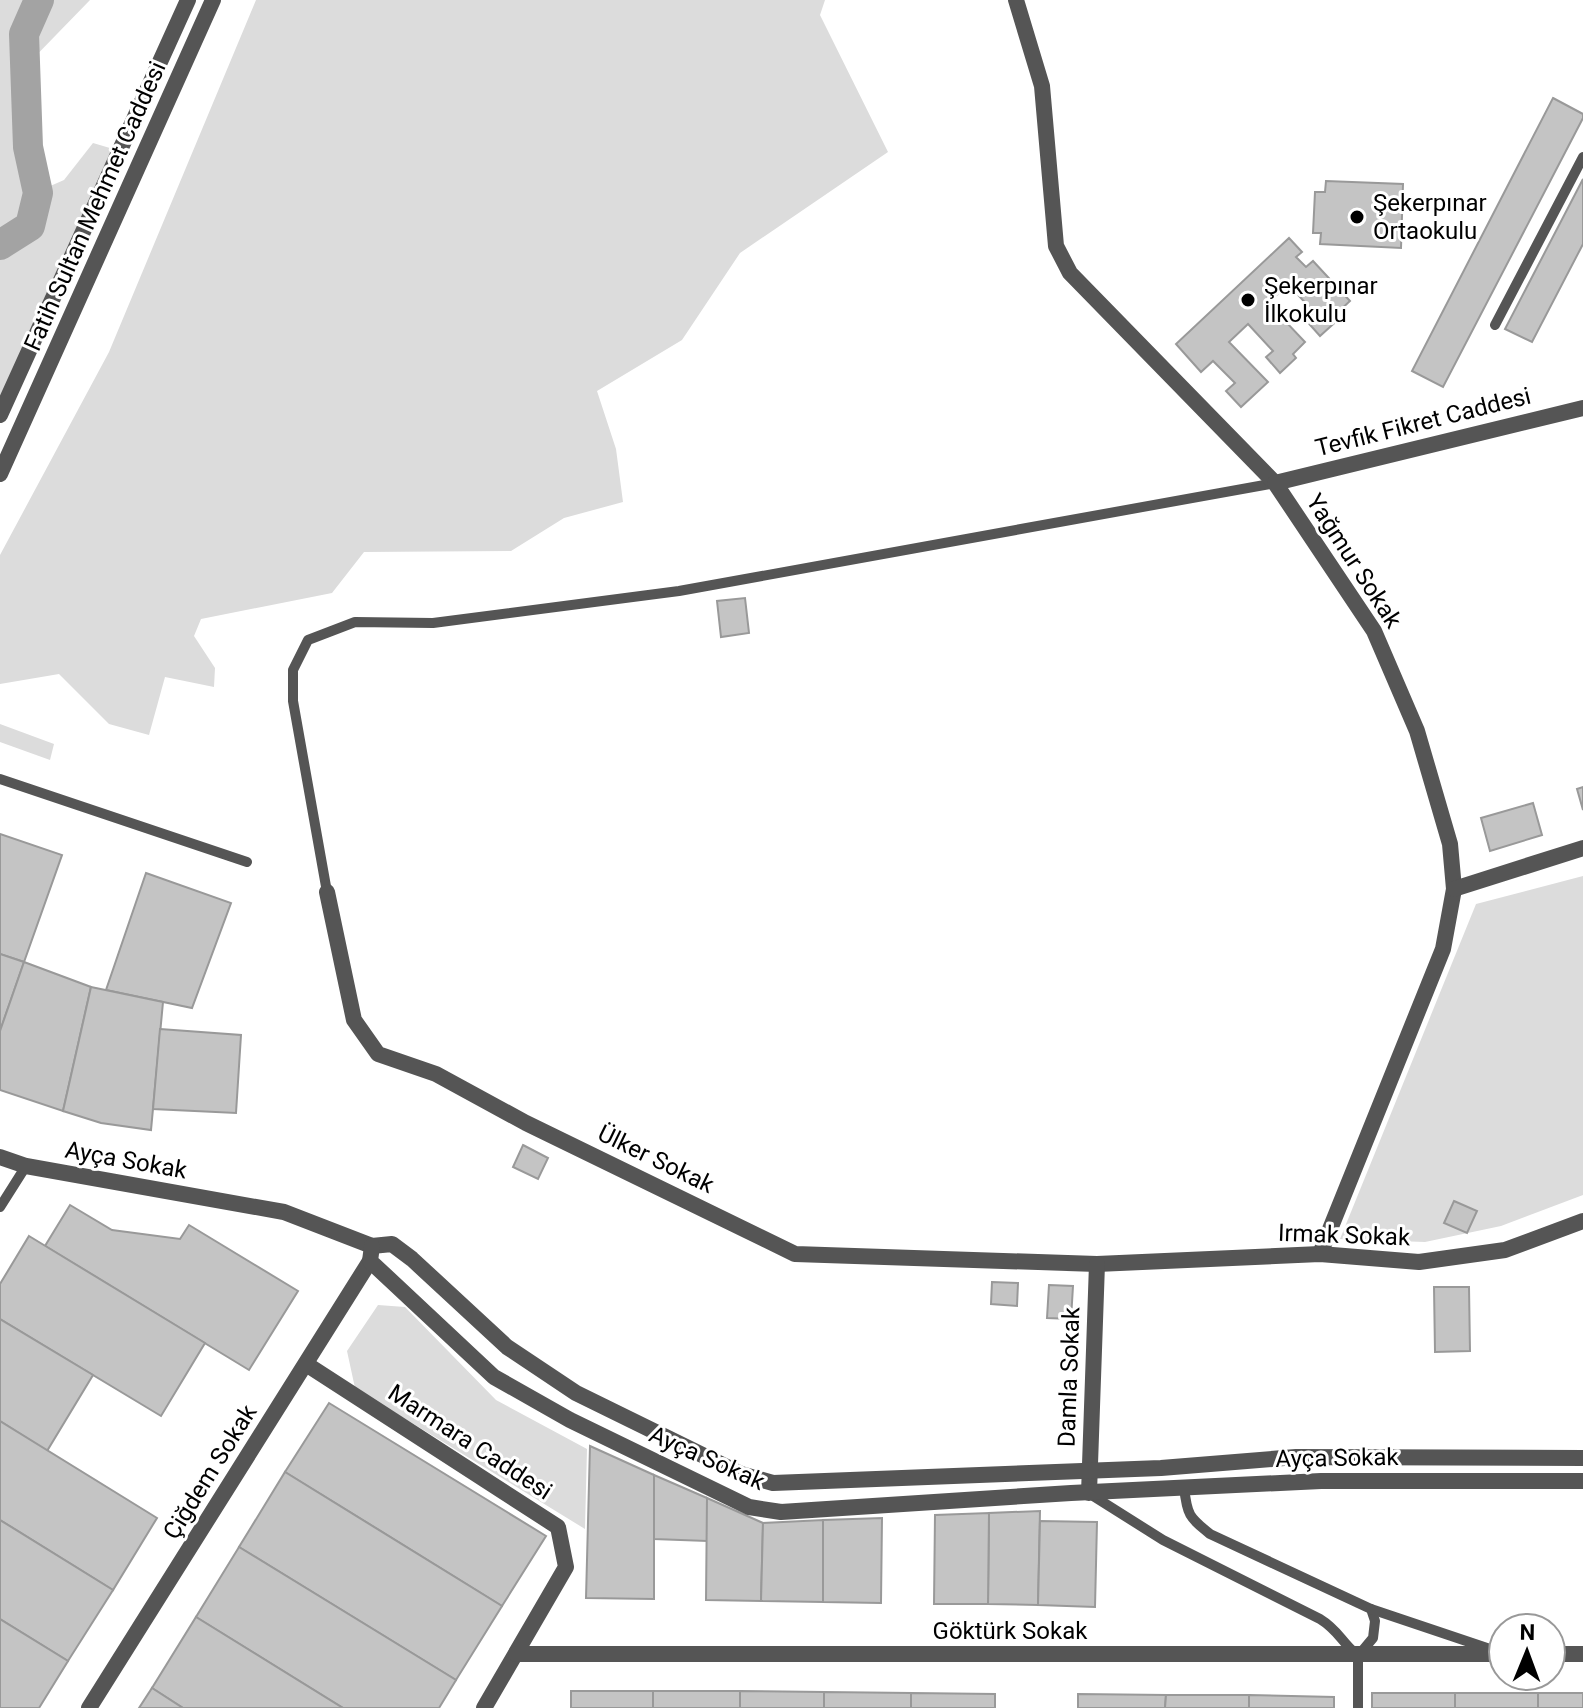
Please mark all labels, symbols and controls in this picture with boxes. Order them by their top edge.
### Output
street label: Fatih Sultan Mehmet Caddesi [18,57,172,355]
place label: Şekerpınar Ortaokulu [1373,189,1487,245]
marker: Şekerpınar Ortaokulu [1348,208,1366,226]
place label: Şekerpınar İlkokulu [1264,272,1378,328]
marker: Şekerpınar İlkokulu [1239,291,1257,309]
street label: Tevfik Fikret Caddesi [1312,382,1534,462]
street label: Yağmur Sokak [1300,489,1408,634]
street label: Ülker Sokak [593,1119,719,1199]
street label: Ayça Sokak [63,1136,190,1185]
street label: Irmak Sokak [1277,1219,1411,1251]
street label: Damla Sokak [1053,1306,1085,1447]
street label: Marmara Caddesi [383,1379,557,1505]
street label: Çiğdem Sokak [157,1399,263,1545]
street label: Ayça Sokak [645,1420,770,1496]
street label: Ayça Sokak [1275,1443,1400,1473]
north arrow [1487,1612,1567,1692]
street label: Göktürk Sokak [933,1617,1088,1645]
text: N [1519,1620,1535,1645]

